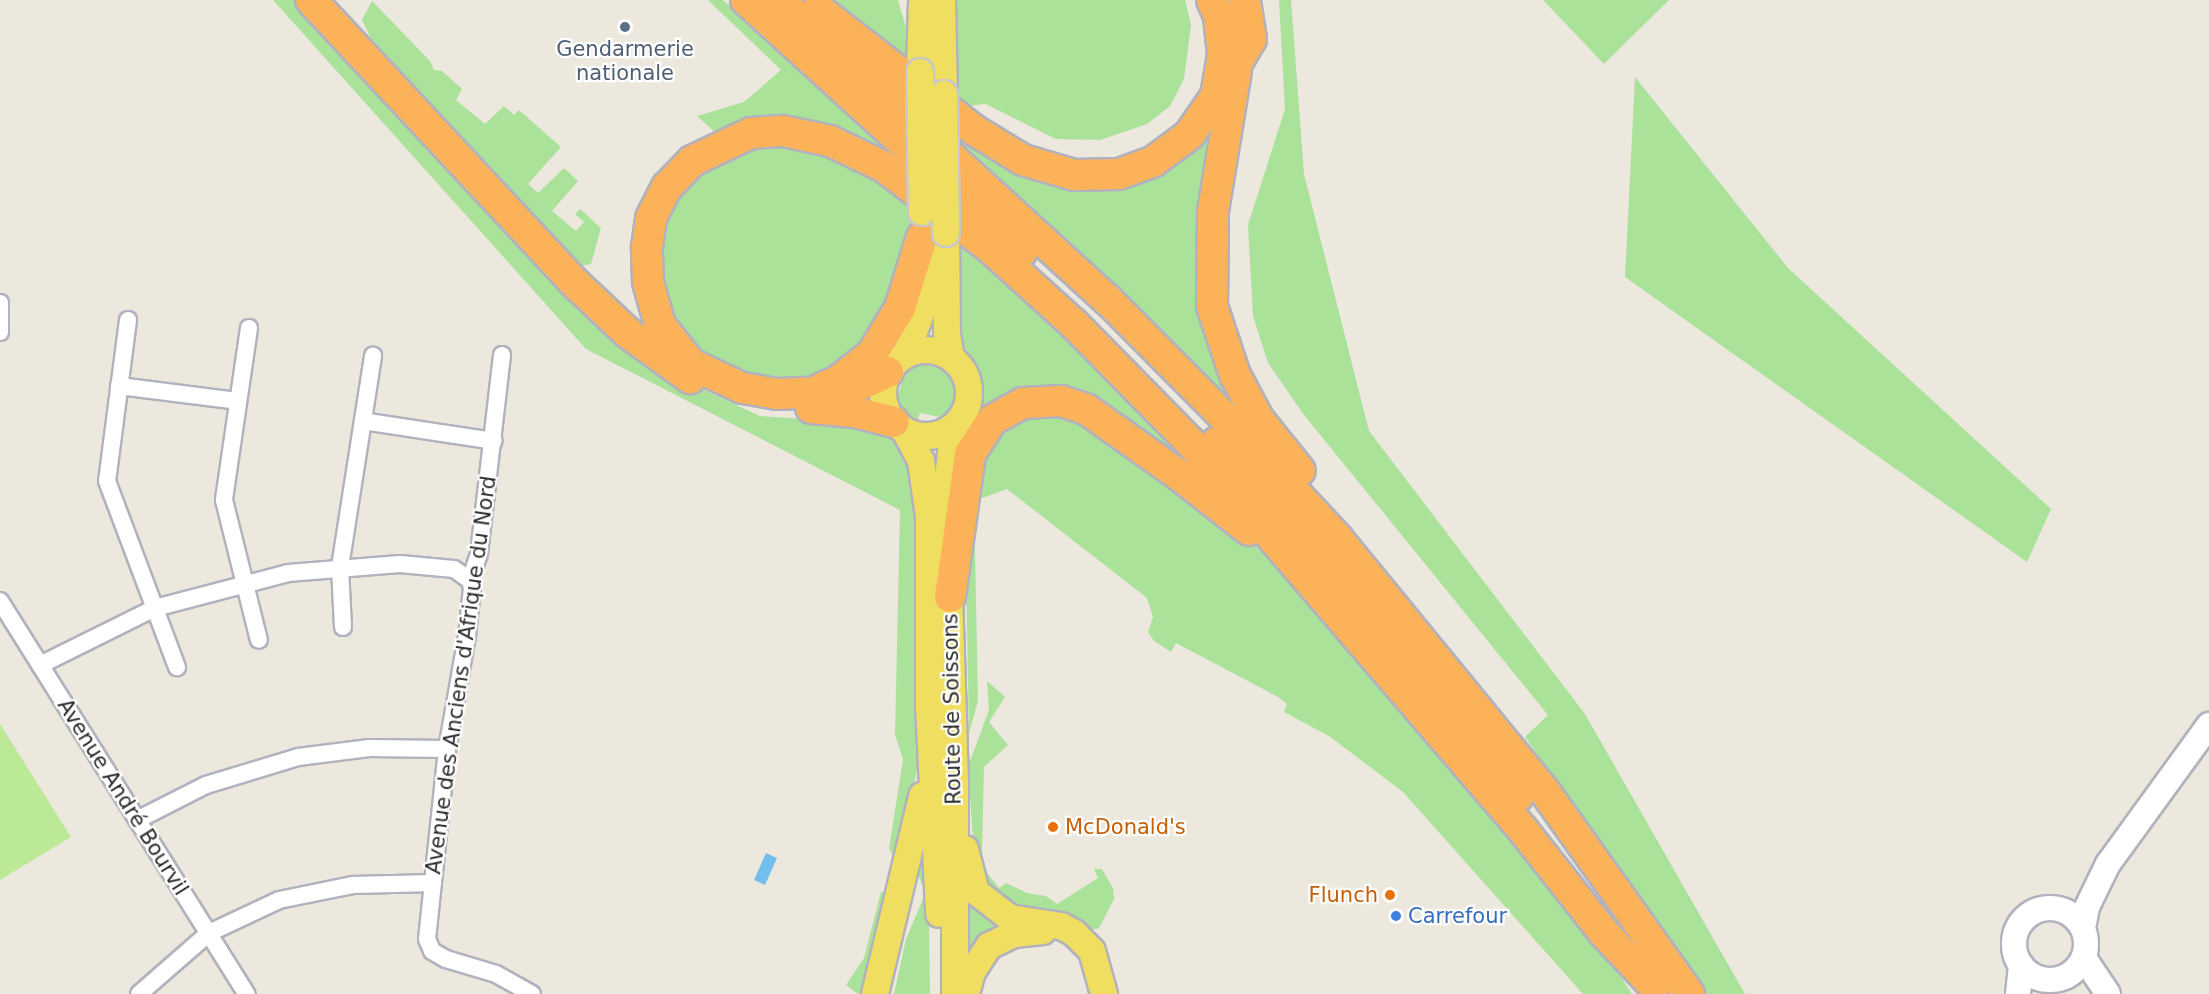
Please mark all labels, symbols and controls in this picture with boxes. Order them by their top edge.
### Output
marker: Gendarmerie nationale [618,20,632,34]
place label: Gendarmerie nationale [556,36,694,86]
street label: Avenue des Anciens d'Afrique du Nord [421,474,501,876]
street label: Route de Soissons [938,613,966,805]
street label: Avenue André Bourvil [52,694,194,900]
place label: McDonald's [1065,814,1186,840]
marker: McDonald's [1046,820,1060,834]
place label: Flunch [1309,882,1378,908]
marker: Flunch [1383,888,1397,902]
place label: Carrefour [1408,903,1507,929]
marker: Carrefour [1389,909,1403,923]

